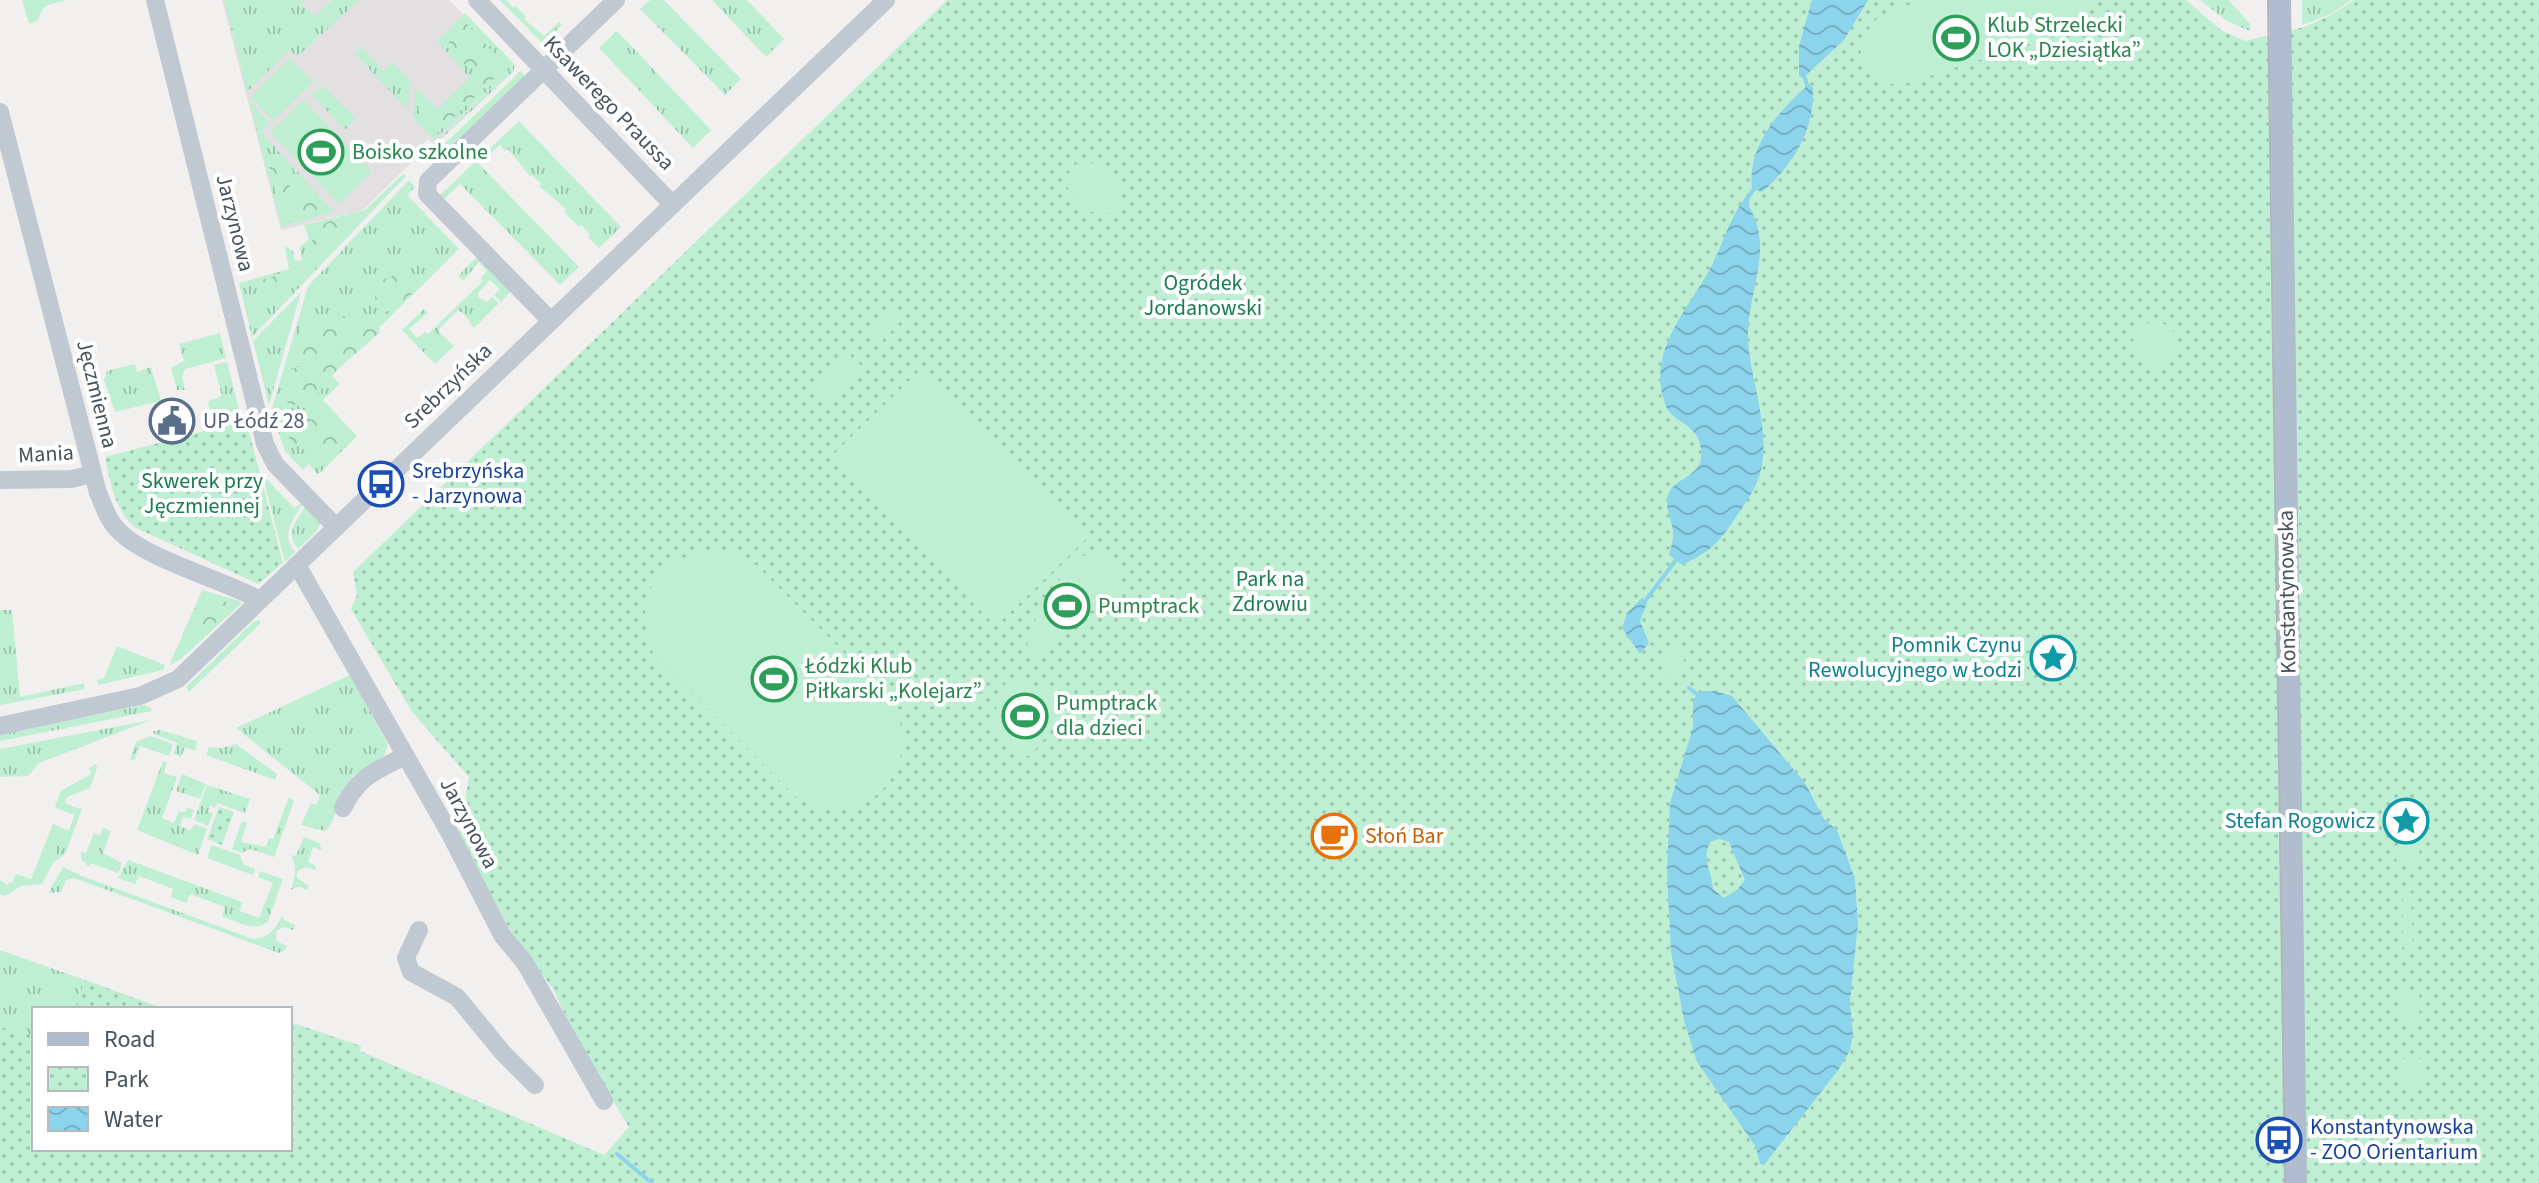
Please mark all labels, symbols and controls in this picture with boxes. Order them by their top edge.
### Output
place label: Klub Strzelecki LOK „Dziesiątka” [1987,9,2141,66]
sports icon: Klub Strzelecki LOK „Dziesiątka” [1932,14,1980,62]
street label: Ksawerego Praussa [536,28,682,178]
sports icon: Boisko szkolne [297,128,345,176]
place label: Boisko szkolne [352,136,488,168]
street label: Jarzynowa [207,171,263,275]
park label: Ogródek Jordanowski [1144,267,1262,324]
street label: Srebrzyńska [396,335,500,437]
street label: Jęczmienna [68,336,126,452]
public building icon: UP Łódź 28 [148,397,196,445]
place label: UP Łódź 28 [203,405,305,437]
street label: Mania [17,437,75,471]
place label: Srebrzyńska - Jarzynowa [412,455,524,512]
bus stop icon: Srebrzyńska - Jarzynowa [357,460,405,508]
park label: Skwerek przy Jęczmiennej [141,465,264,522]
street label: Konstantynowska [2270,510,2304,674]
park label: Park na Zdrowiu [1232,563,1308,620]
sports icon: Pumptrack [1043,582,1091,630]
place label: Pumptrack [1098,590,1199,622]
place label: Pomnik Czynu Rewolucyjnego w Łodzi [1808,629,2022,686]
place icon: Pomnik Czynu Rewolucyjnego w Łodzi [2029,634,2077,682]
place label: Łódzki Klub Piłkarski „Kolejarz” [804,650,982,707]
sports icon: Łódzki Klub Piłkarski „Kolejarz” [750,655,798,703]
place label: Pumptrack dla dzieci [1056,687,1157,744]
sports icon: Pumptrack dla dzieci [1001,692,1049,740]
street label: Jarzynowa [432,772,506,874]
place icon: Stefan Rogowicz [2382,797,2430,845]
place label: Stefan Rogowicz [2225,805,2375,837]
cafe icon: Słoń Bar [1310,812,1358,860]
place label: Słoń Bar [1365,820,1444,852]
legend [32,1007,292,1151]
text: Road [104,1022,156,1057]
text: Park [104,1062,149,1097]
text: Water [104,1102,163,1137]
place label: Konstantynowska - ZOO Orientarium [2310,1111,2478,1168]
bus stop icon: Konstantynowska - ZOO Orientarium [2255,1116,2303,1164]

